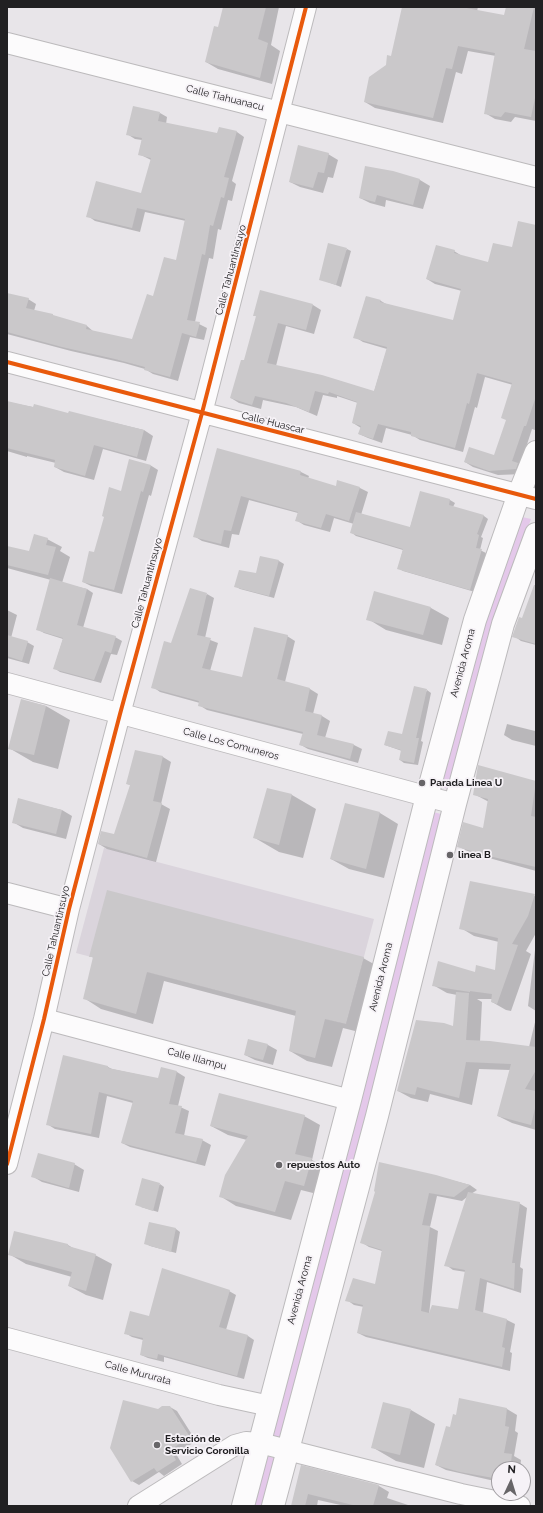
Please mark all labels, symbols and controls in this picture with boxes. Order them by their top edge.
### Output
street label: Calle Tiahuanacu [185,83,265,113]
street label: Calle Tahuantinsuyo [213,224,249,316]
street label: Calle Huascar [240,409,306,437]
street label: Calle Tahuantinsuyo [129,537,165,629]
street label: Avenida Aroma [448,627,478,699]
street label: Calle Los Comuneros [182,725,280,763]
place label: Parada Linea U [430,777,502,789]
marker: Parada Linea U [417,778,427,788]
place label: linea B [458,849,491,861]
marker: linea B [445,850,455,860]
street label: Calle Tahuantinsuyo [40,884,72,978]
street label: Avenida Aroma [367,941,395,1013]
street label: Calle Illampu [166,1045,228,1073]
place label: repuestos Auto [287,1159,360,1171]
marker: repuestos Auto [274,1160,284,1170]
street label: Avenida Aroma [285,1254,315,1326]
street label: Calle Mururata [104,1358,172,1388]
place label: Estación de Servicio Coronilla [165,1433,249,1456]
marker: Estación de Servicio Coronilla [152,1440,162,1450]
north arrow [491,1461,531,1501]
text: N [507,1463,516,1476]

